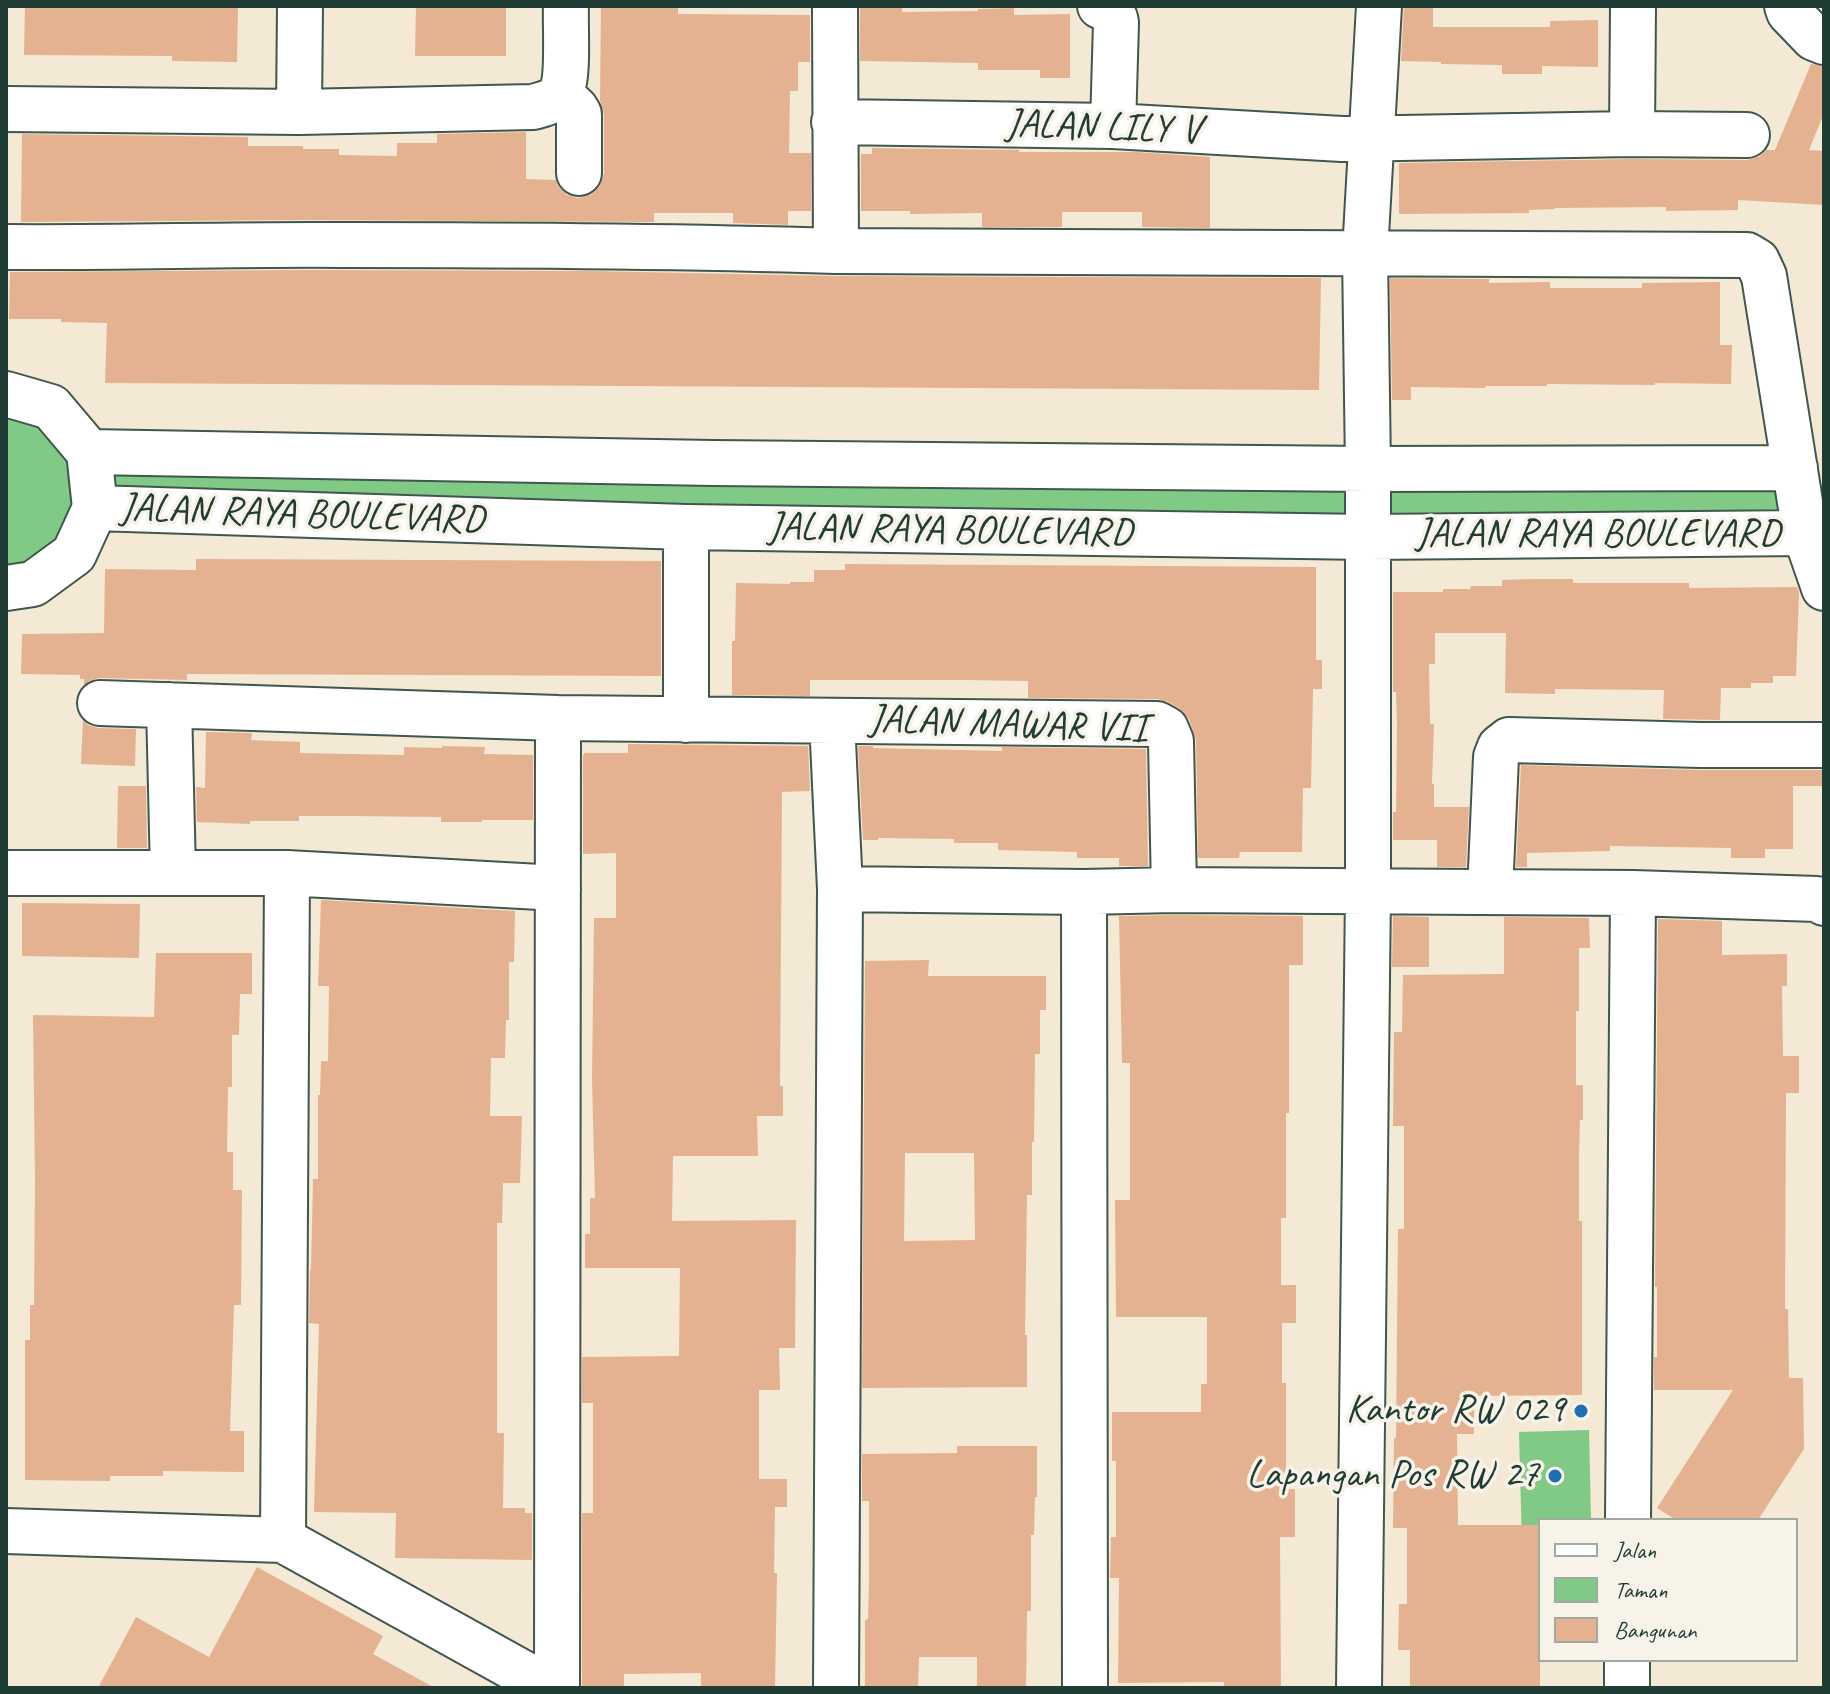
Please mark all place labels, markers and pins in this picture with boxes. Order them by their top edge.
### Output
place label: Kantor RW 029 [1346,1387,1565,1435]
marker: Kantor RW 029 [1572,1402,1590,1420]
place label: Lapangan Pos RW 27 [1246,1452,1539,1500]
marker: Lapangan Pos RW 27 [1546,1467,1564,1485]

